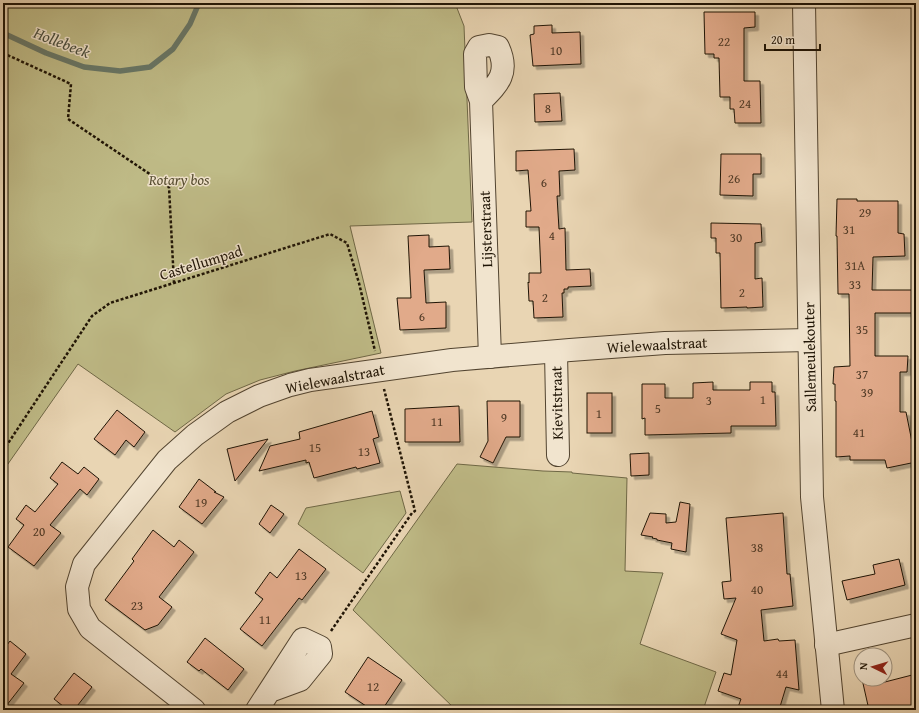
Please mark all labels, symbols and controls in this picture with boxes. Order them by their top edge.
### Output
water label: Hollebeek [29,20,94,64]
scale bar [765,26,820,52]
text: 20 m [771,31,795,48]
house number: 22 [718,32,730,51]
house number: 10 [550,41,562,60]
house number: 24 [739,94,751,113]
house number: 8 [545,99,551,118]
park label: Rotary bos [148,169,210,190]
house number: 26 [728,169,740,188]
house number: 6 [541,173,547,192]
street label: Lijsterstraat [474,190,497,268]
house number: 29 [859,203,871,222]
house number: 31 [843,220,855,239]
house number: 4 [549,226,555,245]
house number: 30 [730,228,742,247]
street label: Castellumpad [157,240,245,285]
house number: 31A [845,256,865,275]
house number: 33 [849,275,861,294]
house number: 2 [739,283,745,302]
house number: 2 [542,288,548,307]
street label: Sallemeulekouter [798,302,821,412]
house number: 6 [419,307,425,326]
house number: 35 [856,320,868,339]
street label: Wielewaalstraat [606,331,709,358]
street label: Wielewaalstraat [283,358,387,398]
street label: Kievitstraat [545,365,568,440]
house number: 37 [856,365,868,384]
house number: 39 [861,383,873,402]
house number: 1 [760,390,766,409]
house number: 3 [706,391,712,410]
house number: 5 [655,399,661,418]
house number: 1 [596,404,602,423]
house number: 9 [501,408,507,427]
house number: 11 [431,412,443,431]
house number: 41 [853,423,865,442]
house number: 15 [309,438,321,457]
house number: 13 [358,442,370,461]
house number: 19 [195,493,207,512]
house number: 20 [33,522,45,541]
house number: 38 [751,538,763,557]
house number: 13 [295,566,307,585]
house number: 40 [751,580,763,599]
house number: 23 [131,596,143,615]
house number: 11 [259,610,271,629]
north arrow [853,647,893,687]
text: N [855,661,871,670]
house number: 44 [776,664,788,683]
house number: 12 [367,677,379,696]

